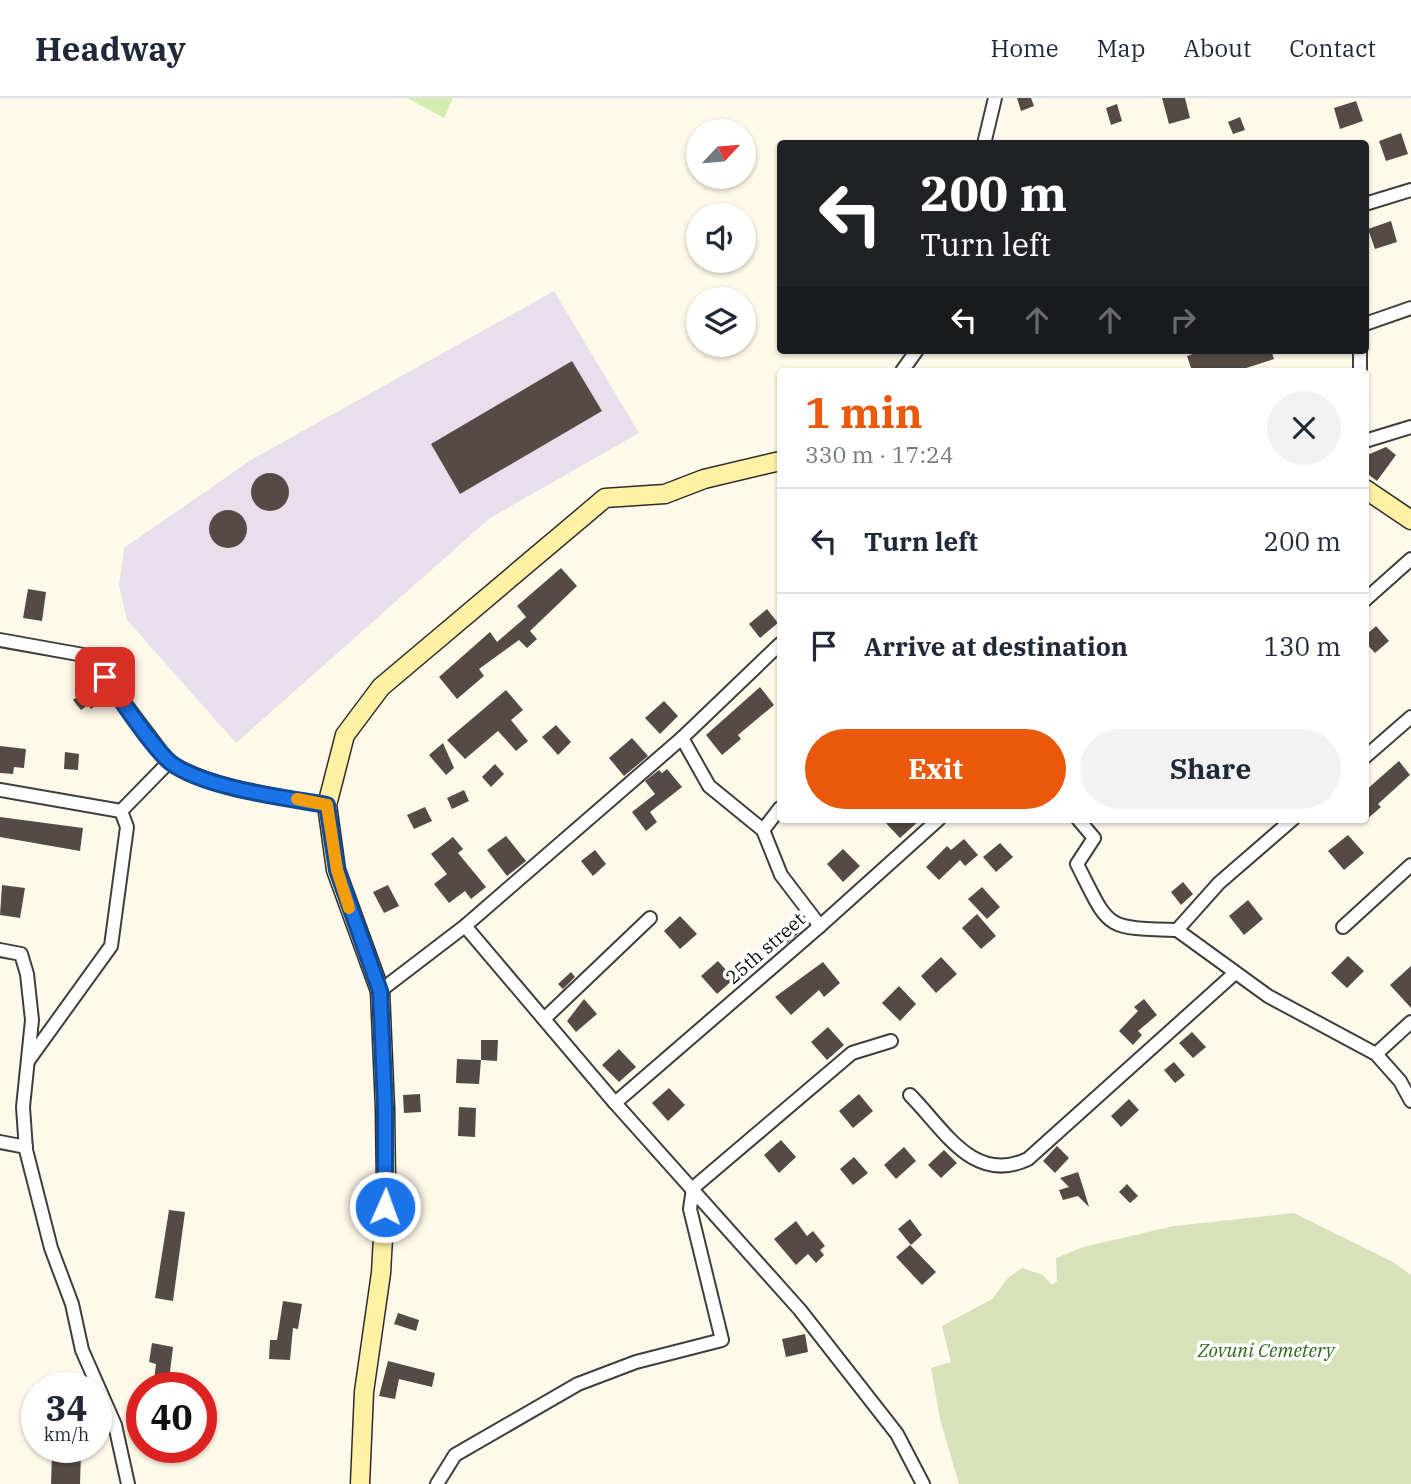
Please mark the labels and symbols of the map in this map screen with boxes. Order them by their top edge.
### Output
north arrow [686,119,756,189]
pin [75,647,135,707]
street label: 25th street [720,907,810,989]
position arrow [348,1170,422,1244]
park label: Zovuni Cemetery [1197,1338,1336,1362]
speed limit sign: 40 [126,1372,217,1463]

